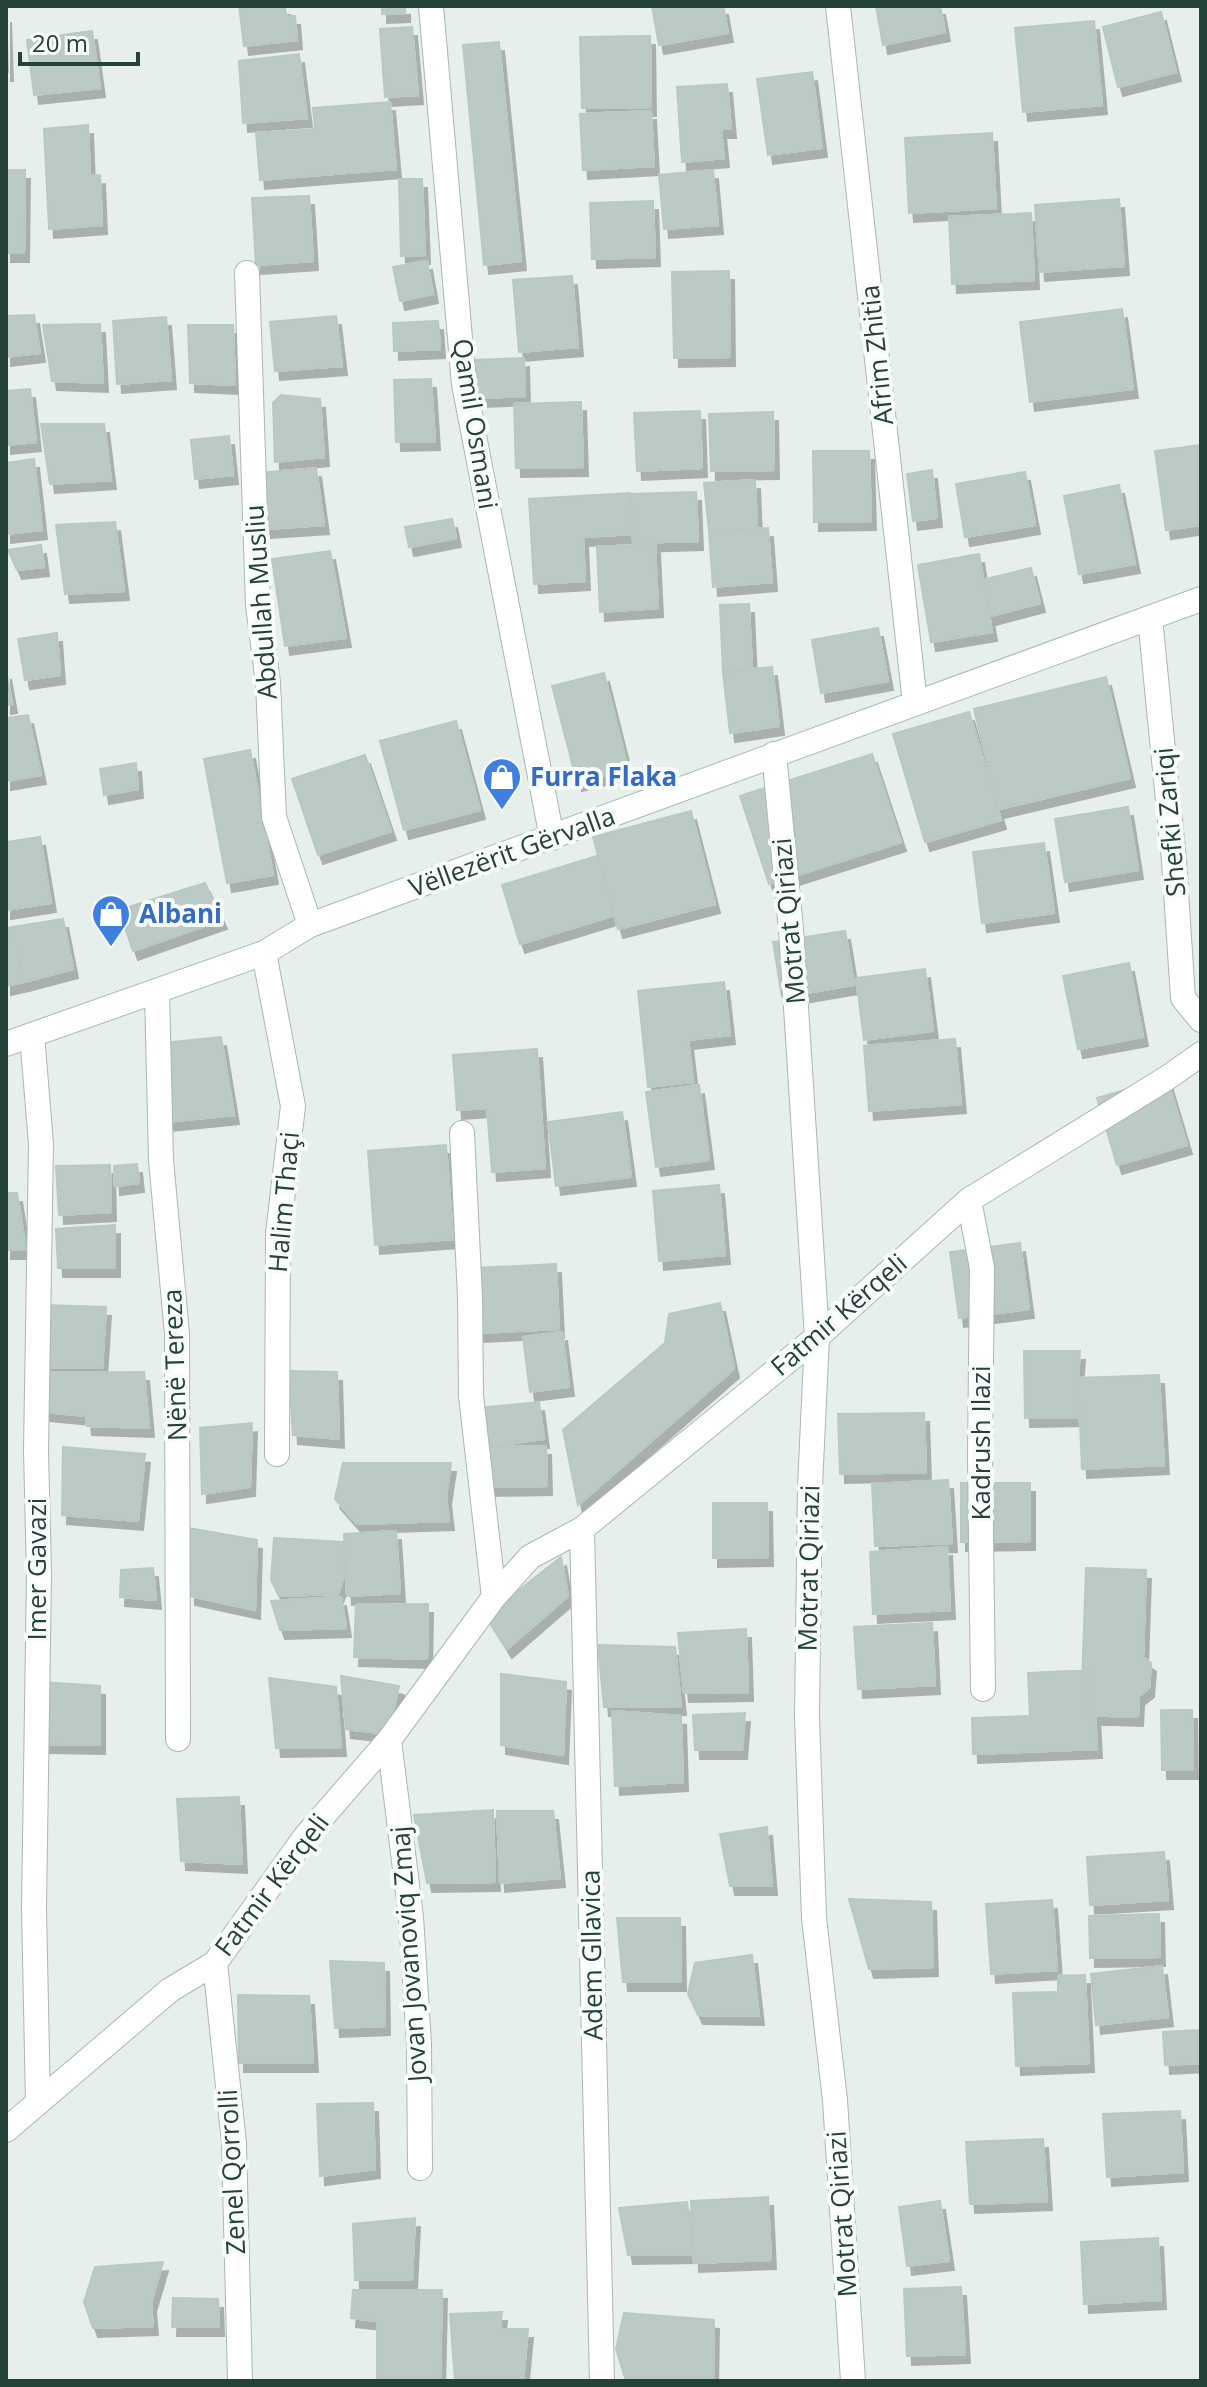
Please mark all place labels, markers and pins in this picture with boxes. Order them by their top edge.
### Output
shop icon: Furra Flaka [481,756,523,811]
place label: Furra Flaka [530,758,677,794]
shop icon: Albani [90,893,132,948]
place label: Albani [139,895,222,931]

